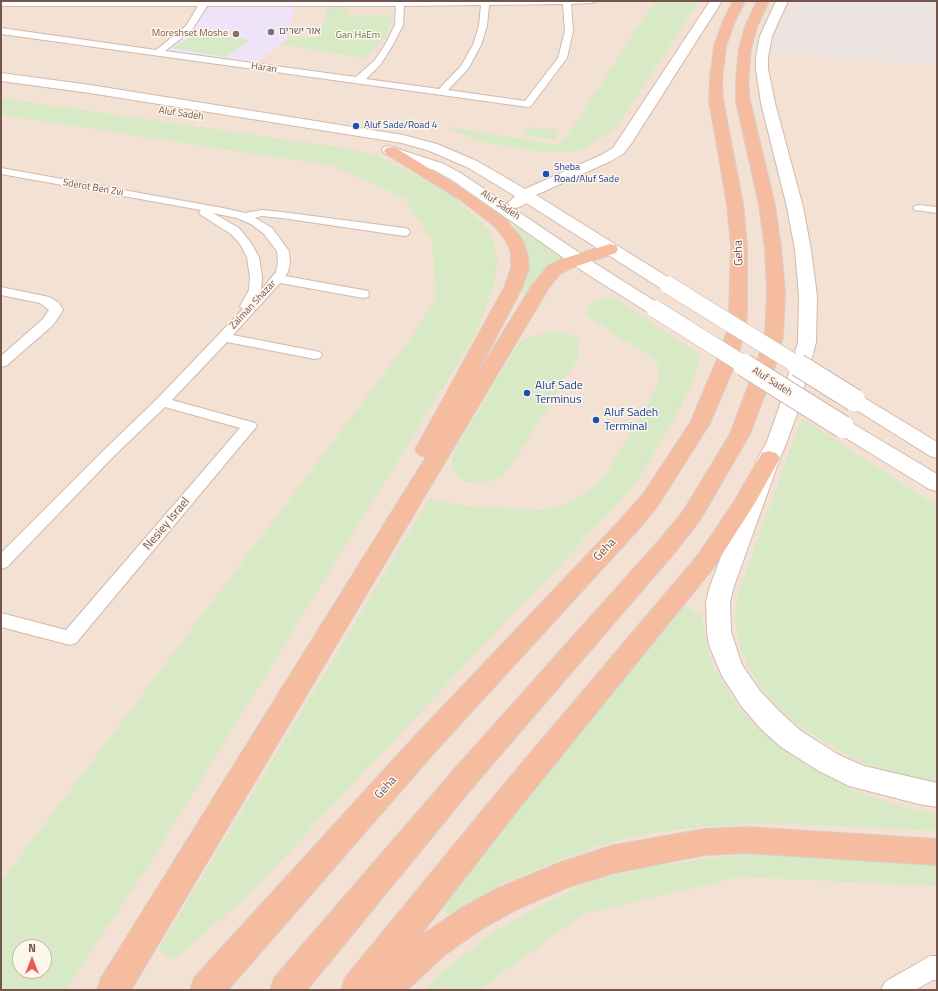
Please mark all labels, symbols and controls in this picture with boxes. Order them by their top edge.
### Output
place label: אור ישרים [279,26,321,38]
marker: אור ישרים [266,27,276,37]
place label: Moreshset Moshe [152,28,228,40]
marker: Moreshset Moshe [231,29,241,39]
park label: Gan HaEm [336,30,380,42]
street label: Harari [250,60,278,76]
street label: Aluf Sadeh [158,105,204,123]
place label: Aluf Sade/Road 4 [364,120,437,132]
marker: Aluf Sade/Road 4 [351,121,361,131]
place label: Sheba Road/Aluf Sade [554,162,619,186]
marker: Sheba Road/Aluf Sade [541,169,551,179]
street label: Sderot Ben Zvi [62,177,124,199]
street label: Aluf Sadeh [478,187,522,223]
street label: Geha [731,240,747,266]
street label: Zalman Shazar [227,278,279,332]
street label: Aluf Sadeh [750,365,794,399]
place label: Aluf Sade Terminus [535,379,583,407]
marker: Aluf Sade Terminus [522,388,532,398]
place label: Aluf Sadeh Terminal [604,406,658,434]
marker: Aluf Sadeh Terminal [591,415,601,425]
street label: Nesiey Israel [141,495,193,553]
street label: Geha [591,536,619,564]
street label: Geha [372,774,400,802]
north arrow [12,939,52,979]
text: N [28,940,36,956]

